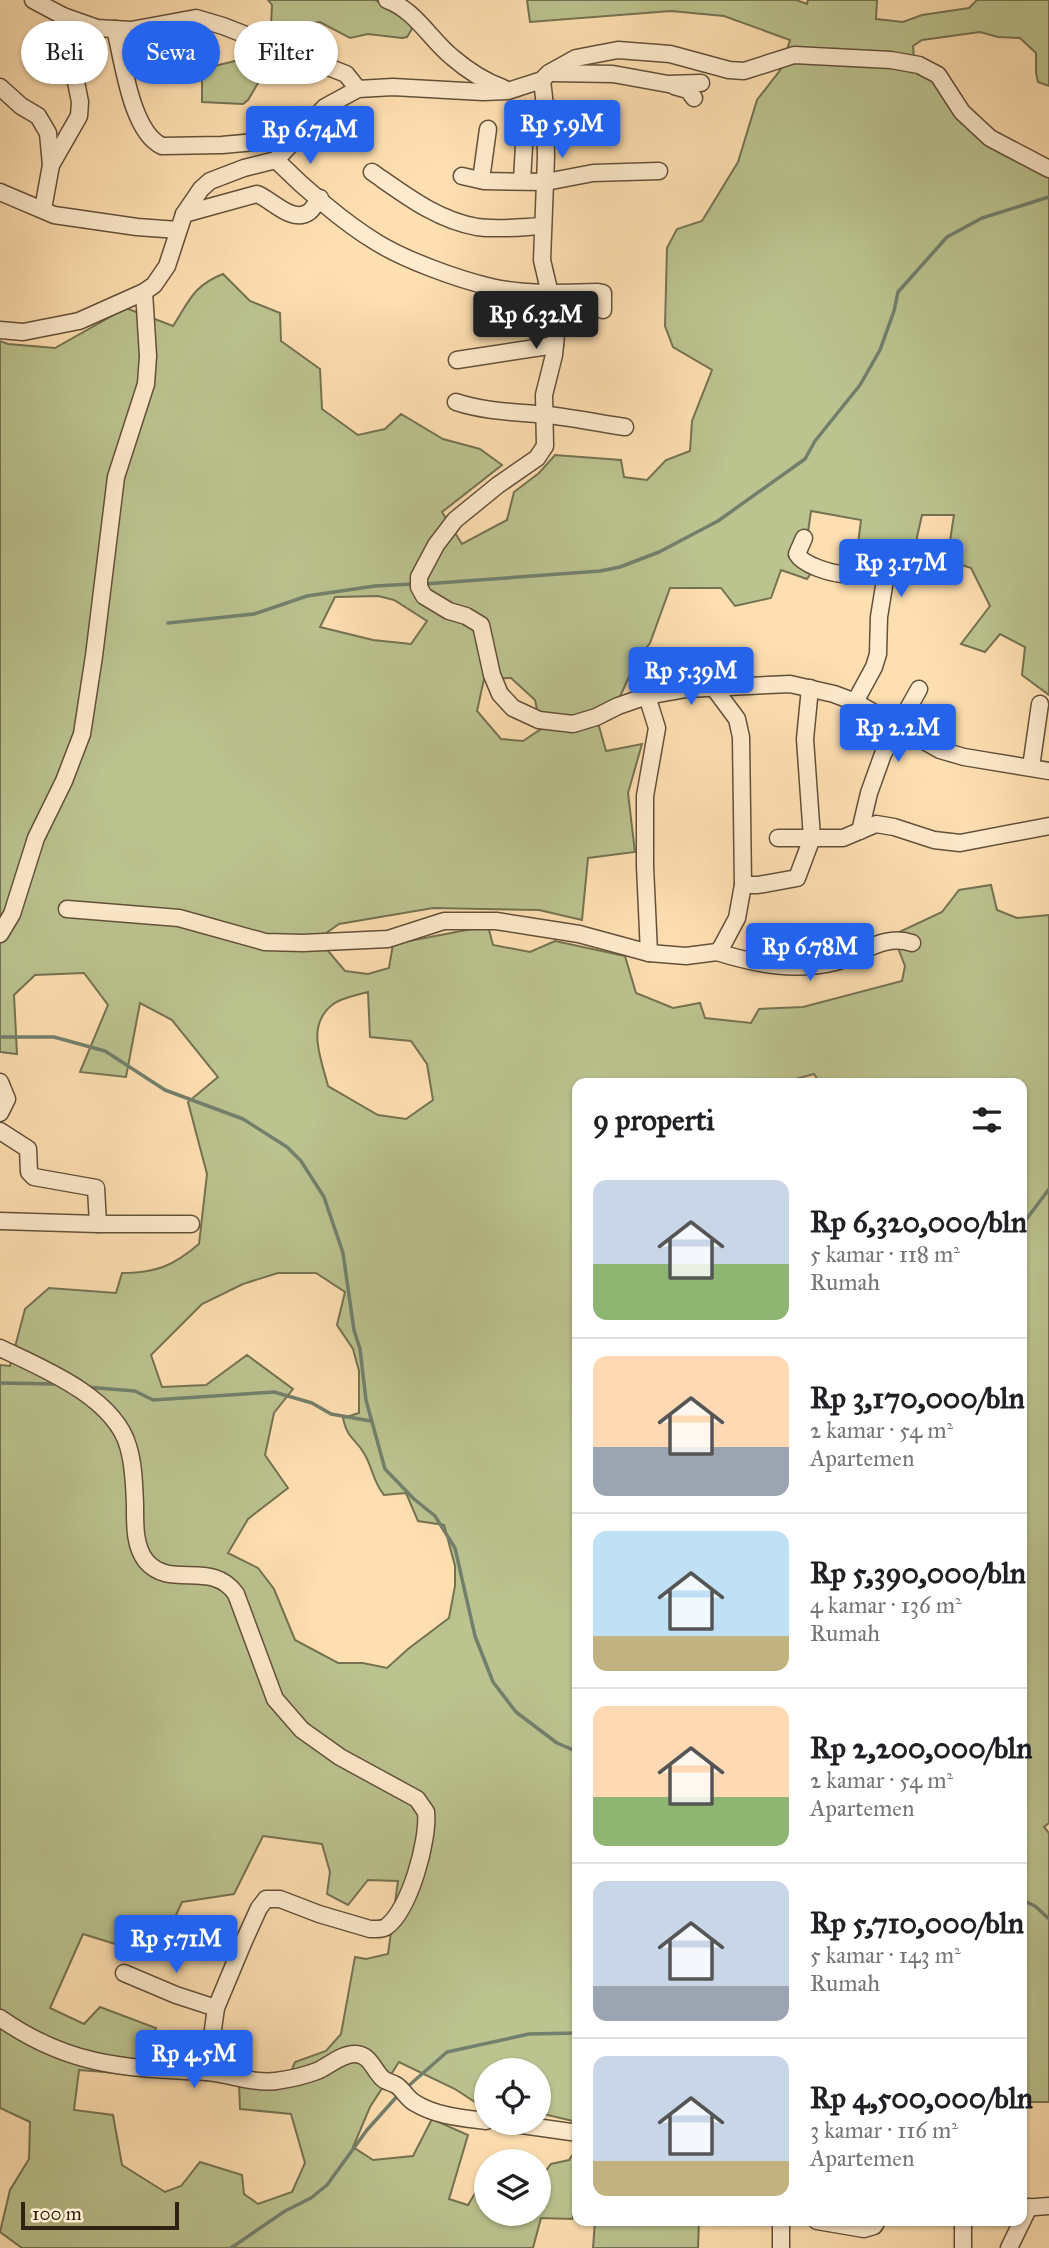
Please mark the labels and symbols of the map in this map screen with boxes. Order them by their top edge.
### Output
pin: Rp 5.9M [497,100,627,160]
pin: Rp 6.74M [238,106,382,166]
pin: Rp 6.32M [464,292,608,351]
pin: Rp 3.17M [829,540,973,599]
pin: Rp 5.39M [619,648,763,707]
pin: Rp 2.2M [833,704,963,764]
pin: Rp 6.78M [738,923,882,983]
pin: Rp 5.71M [104,1916,248,1975]
pin: Rp 4.5M [129,2030,259,2090]
scale bar [21,2199,178,2231]

